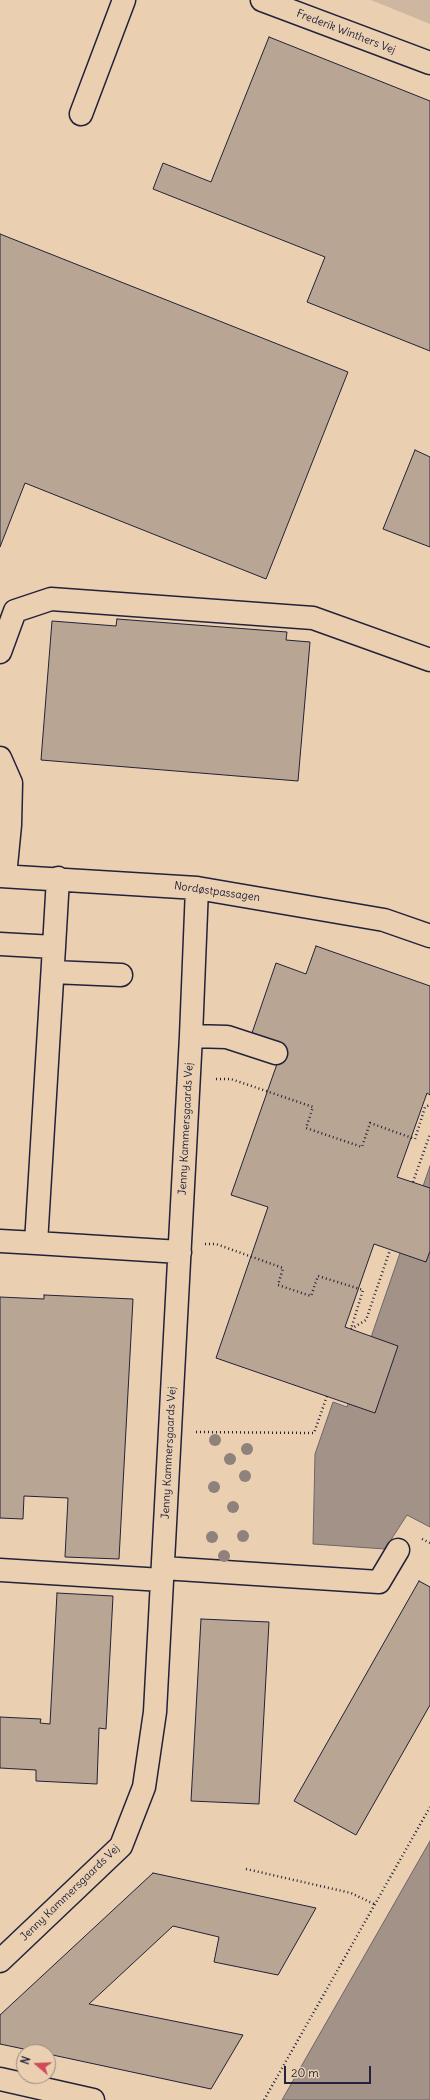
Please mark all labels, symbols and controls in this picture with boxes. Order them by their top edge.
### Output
street label: Frederik Winthers Vej [295,7,397,57]
street label: Nordøstpassagen [173,879,261,905]
street label: Jenny Kammersgaards Vej [176,1062,196,1196]
street label: Jenny Kammersgaards Vej [159,1386,179,1520]
street label: Jenny Kammersgaards Vej [18,1842,122,1944]
north arrow [16,2044,56,2084]
text: N [18,2055,33,2066]
scale bar [286,2058,373,2084]
text: 20 m [291,2065,319,2080]

